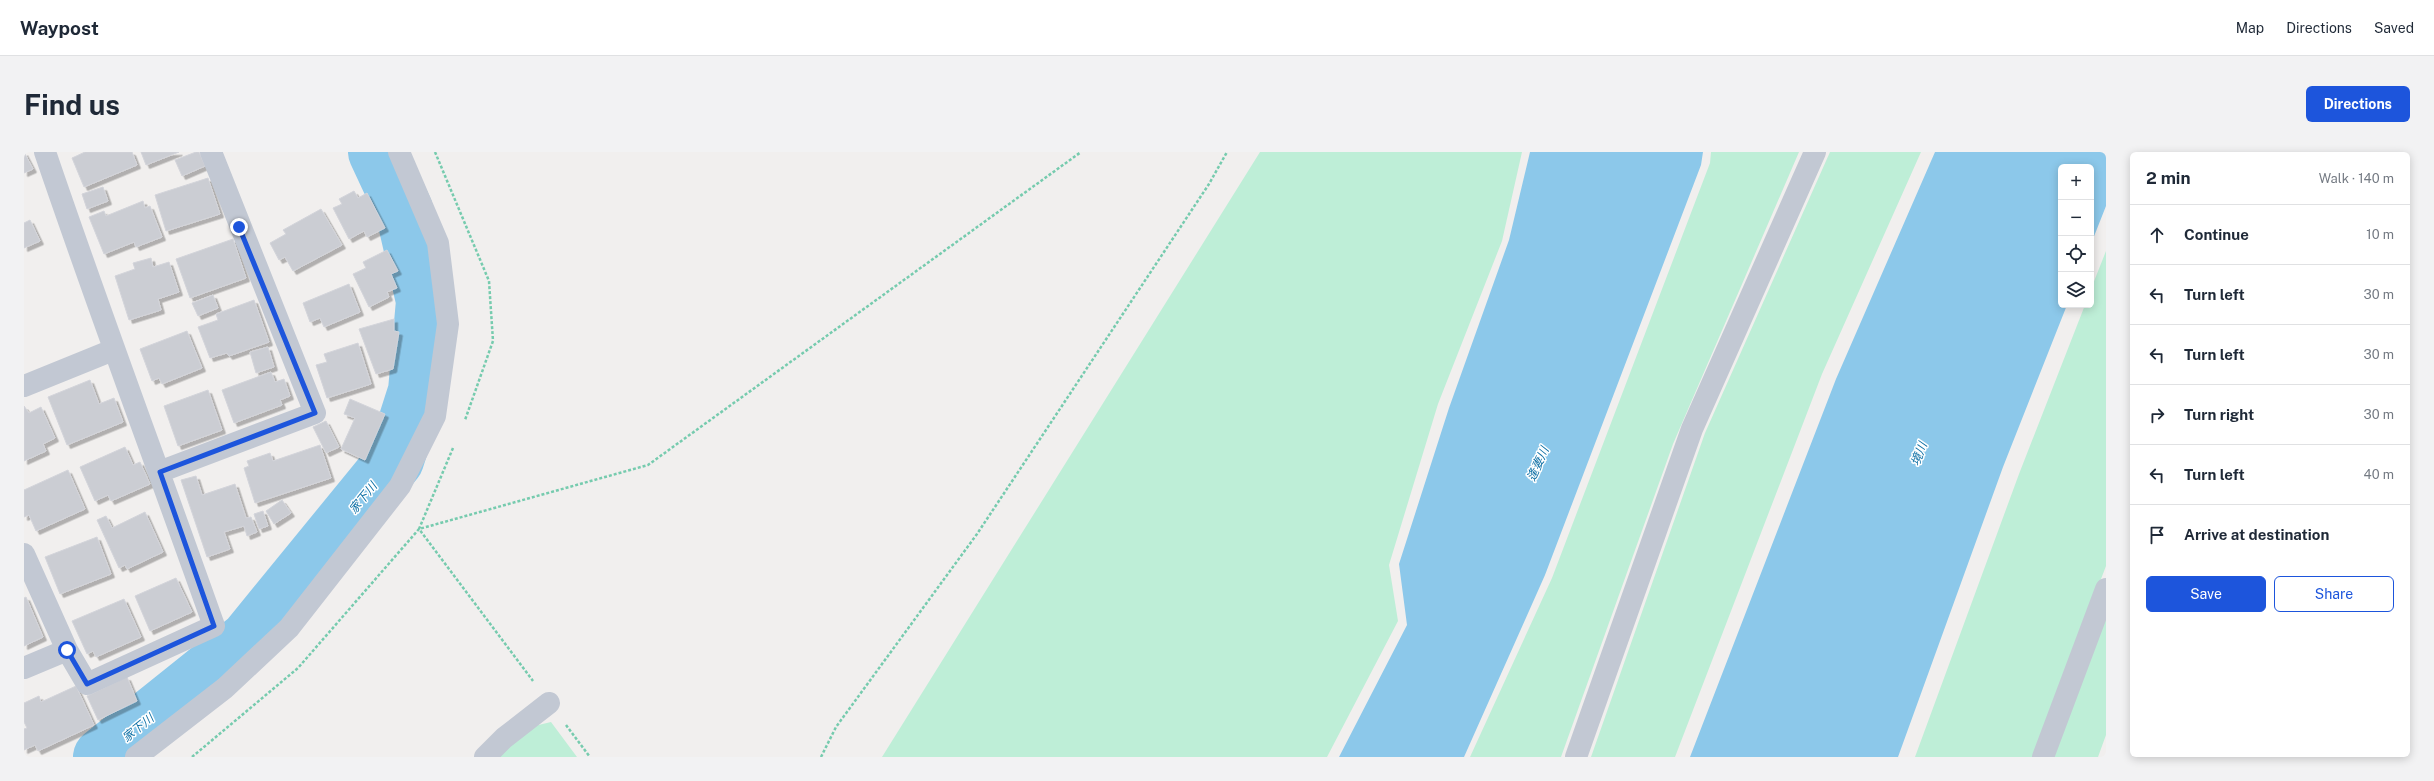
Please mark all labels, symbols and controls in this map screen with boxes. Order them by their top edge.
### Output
text: Waypost [20,17,99,39]
text: Map [2236,20,2264,36]
text: Directions [2286,20,2352,36]
text: Saved [2374,20,2414,36]
button: Directions [2306,86,2410,122]
text: Find us [24,88,120,121]
map controls [2058,164,2094,308]
button: + [2058,164,2094,200]
text: 2 min [2146,168,2191,188]
text: Walk · 140 m [2319,171,2394,186]
button: − [2058,200,2094,236]
route end [230,218,248,236]
icon: ahead [2146,224,2168,246]
text: Continue [2184,226,2249,243]
text: 10 m [2366,227,2394,242]
button: locate [2058,236,2094,272]
button: layers [2058,272,2094,308]
icon: left [2146,284,2168,306]
text: Turn left [2184,286,2245,303]
text: 30 m [2364,287,2394,302]
icon: left [2146,344,2168,366]
text: Turn left [2184,346,2245,363]
text: 30 m [2364,347,2394,362]
icon: right [2146,404,2168,426]
text: Turn right [2184,406,2254,423]
text: 30 m [2364,407,2394,422]
water label: 境川 [1908,438,1931,468]
water label: 逢妻川 [1524,443,1553,483]
icon: left [2146,464,2168,486]
text: Turn left [2184,466,2245,483]
text: 40 m [2363,467,2394,482]
water label: 家下川 [346,478,381,516]
icon: arrive [2146,524,2168,546]
text: Arrive at destination [2184,526,2329,543]
button: Save [2146,576,2266,612]
button: Share [2274,576,2394,612]
route start [58,641,76,659]
water label: 家下川 [120,710,158,745]

